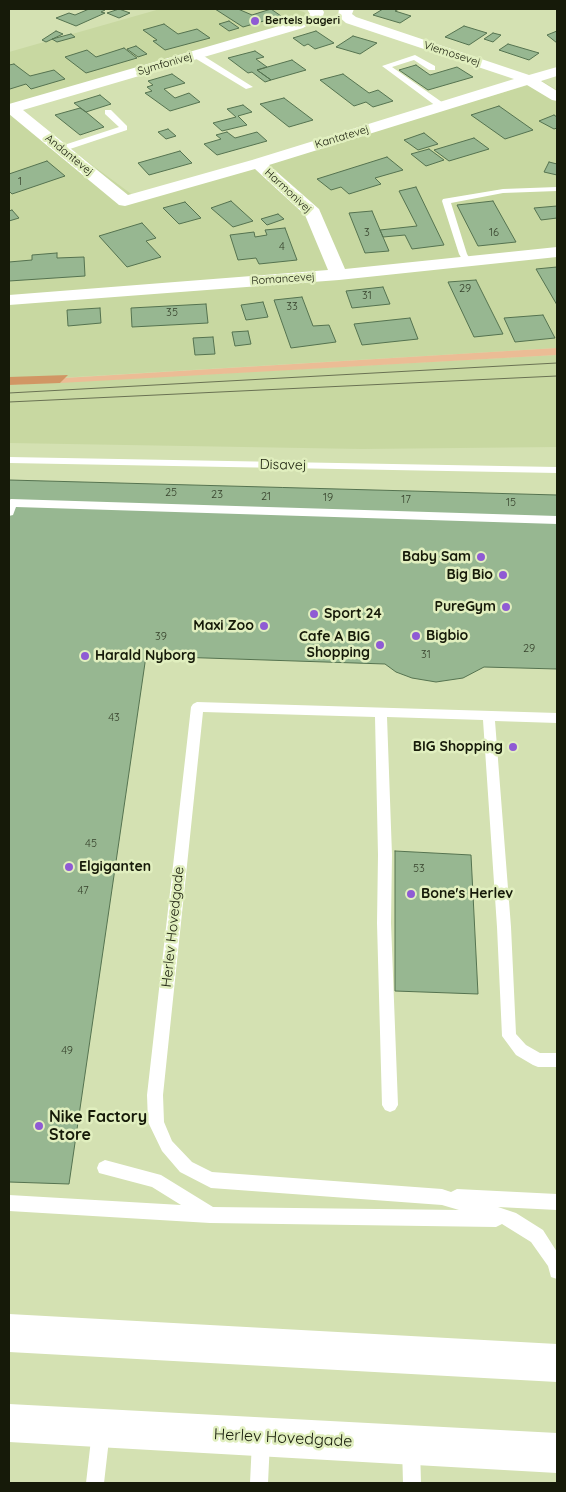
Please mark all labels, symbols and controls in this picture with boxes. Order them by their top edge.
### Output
place label: Bertels bageri [265,14,340,28]
marker: Bertels bageri [249,15,261,27]
street label: Viemosevej [422,39,482,69]
street label: Symfonivej [136,50,194,78]
street label: Kantatevej [313,123,371,151]
street label: Andantevej [42,132,96,178]
street label: Harmonivej [262,166,314,216]
house number: 1 [18,175,22,189]
house number: 3 [364,226,370,240]
house number: 16 [489,226,499,240]
house number: 4 [279,240,285,254]
street label: Romancevej [251,270,315,288]
house number: 29 [459,282,471,296]
house number: 31 [362,289,372,303]
house number: 33 [286,300,298,314]
house number: 35 [166,306,178,320]
street label: Disavej [259,456,307,474]
house number: 25 [165,486,177,500]
house number: 23 [211,488,223,502]
house number: 21 [261,490,271,504]
house number: 19 [323,491,333,505]
house number: 17 [401,493,411,507]
house number: 15 [506,496,516,510]
place label: Baby Sam [402,549,471,565]
marker: Baby Sam [475,551,487,563]
place label: Big Bio [446,567,493,583]
marker: Big Bio [497,569,509,581]
place label: PureGym [435,599,496,615]
marker: PureGym [500,601,512,613]
place label: Sport 24 [324,606,382,622]
marker: Sport 24 [308,608,320,620]
place label: Maxi Zoo [193,618,254,634]
marker: Maxi Zoo [258,620,270,632]
place label: Bigbio [426,628,468,644]
place label: Cafe A BIG Shopping [299,629,370,662]
house number: 39 [155,630,167,644]
marker: Bigbio [410,630,422,642]
marker: Cafe A BIG Shopping [374,639,386,651]
house number: 29 [523,642,535,656]
place label: Harald Nyborg [95,648,196,664]
house number: 31 [421,648,431,662]
marker: Harald Nyborg [79,650,91,662]
house number: 43 [108,711,120,725]
place label: BIG Shopping [413,739,503,755]
marker: BIG Shopping [507,741,519,753]
house number: 45 [85,837,97,851]
place label: Elgiganten [79,859,151,875]
marker: Elgiganten [63,861,75,873]
house number: 53 [413,862,425,876]
street label: Herlev Hovedgade [158,866,188,988]
house number: 47 [77,884,89,898]
place label: Bone's Herlev [421,886,513,902]
marker: Bone's Herlev [405,888,417,900]
house number: 49 [61,1044,73,1058]
place label: Nike Factory Store [49,1107,147,1145]
marker: Nike Factory Store [33,1120,45,1132]
street label: Herlev Hovedgade [213,1425,353,1451]

